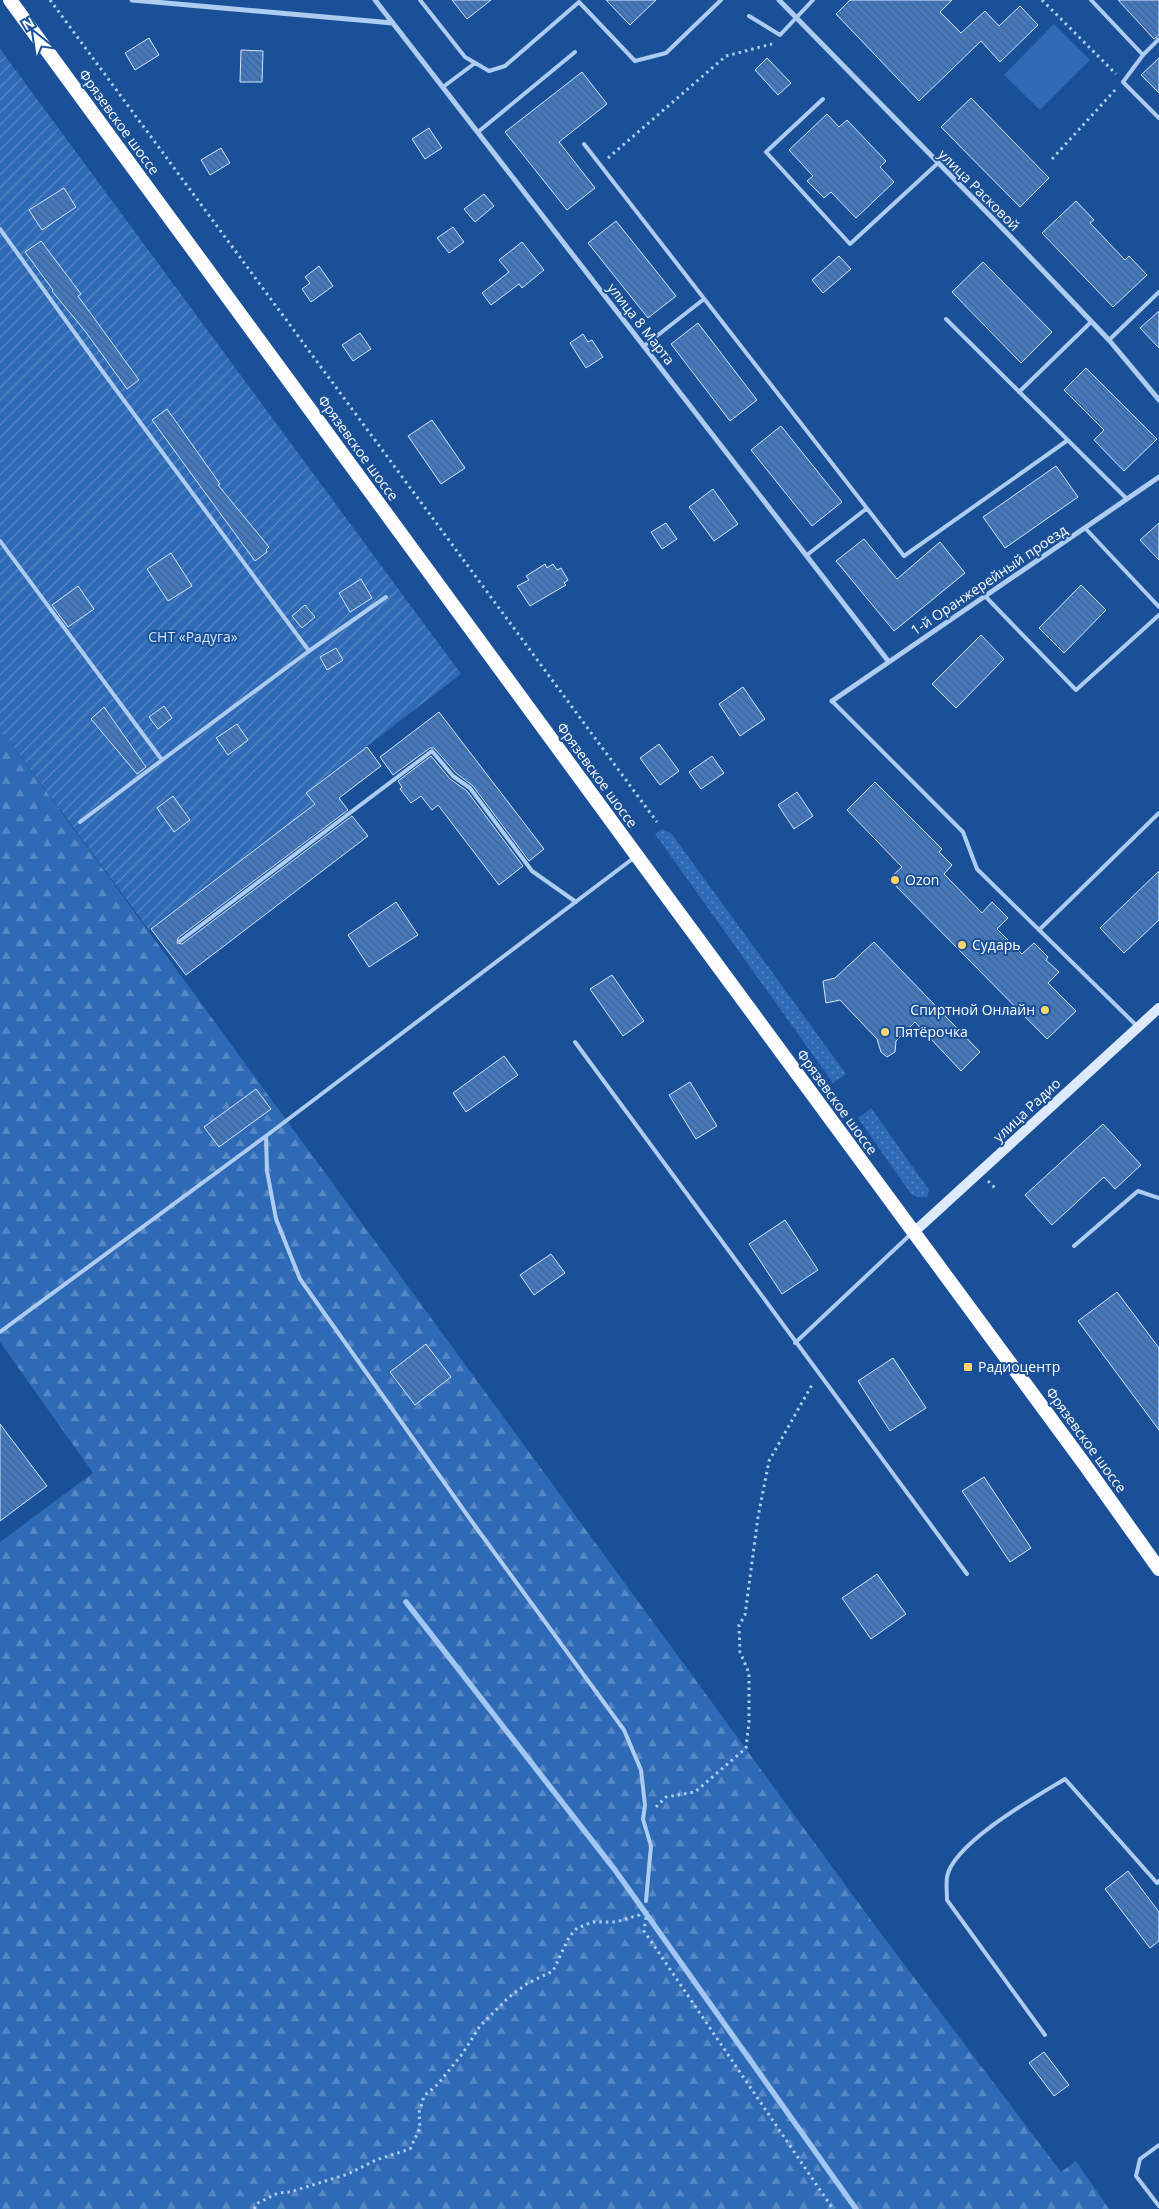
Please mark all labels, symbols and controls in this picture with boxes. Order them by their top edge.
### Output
north arrow [10,10,60,60]
text: N [19,12,38,34]
street label: Фрязевское шоссе [75,65,164,178]
street label: улица Расковой [934,145,1024,235]
street label: улица 8 Марта [603,279,679,369]
street label: Фрязевское шоссе [314,391,403,504]
street label: 1-й Оранжерейный проезд [907,520,1071,639]
park label: СНТ «Радуга» [148,627,238,646]
street label: Фрязевское шоссе [553,718,642,831]
place label: Ozon [905,870,939,889]
marker: Ozon [889,874,901,886]
place label: Сударь [972,935,1020,954]
marker: Сударь [956,939,968,951]
place label: Спиртной Онлайн [910,1000,1035,1019]
marker: Спиртной Онлайн [1039,1004,1051,1016]
place label: Пятёрочка [895,1022,968,1041]
marker: Пятёрочка [879,1026,891,1038]
street label: Фрязевское шоссе [793,1045,882,1158]
street label: улица Радио [989,1073,1064,1146]
place label: Радиоцентр [978,1357,1060,1376]
marker: Радиоцентр [962,1361,974,1373]
street label: Фрязевское шоссе [1042,1383,1131,1496]

